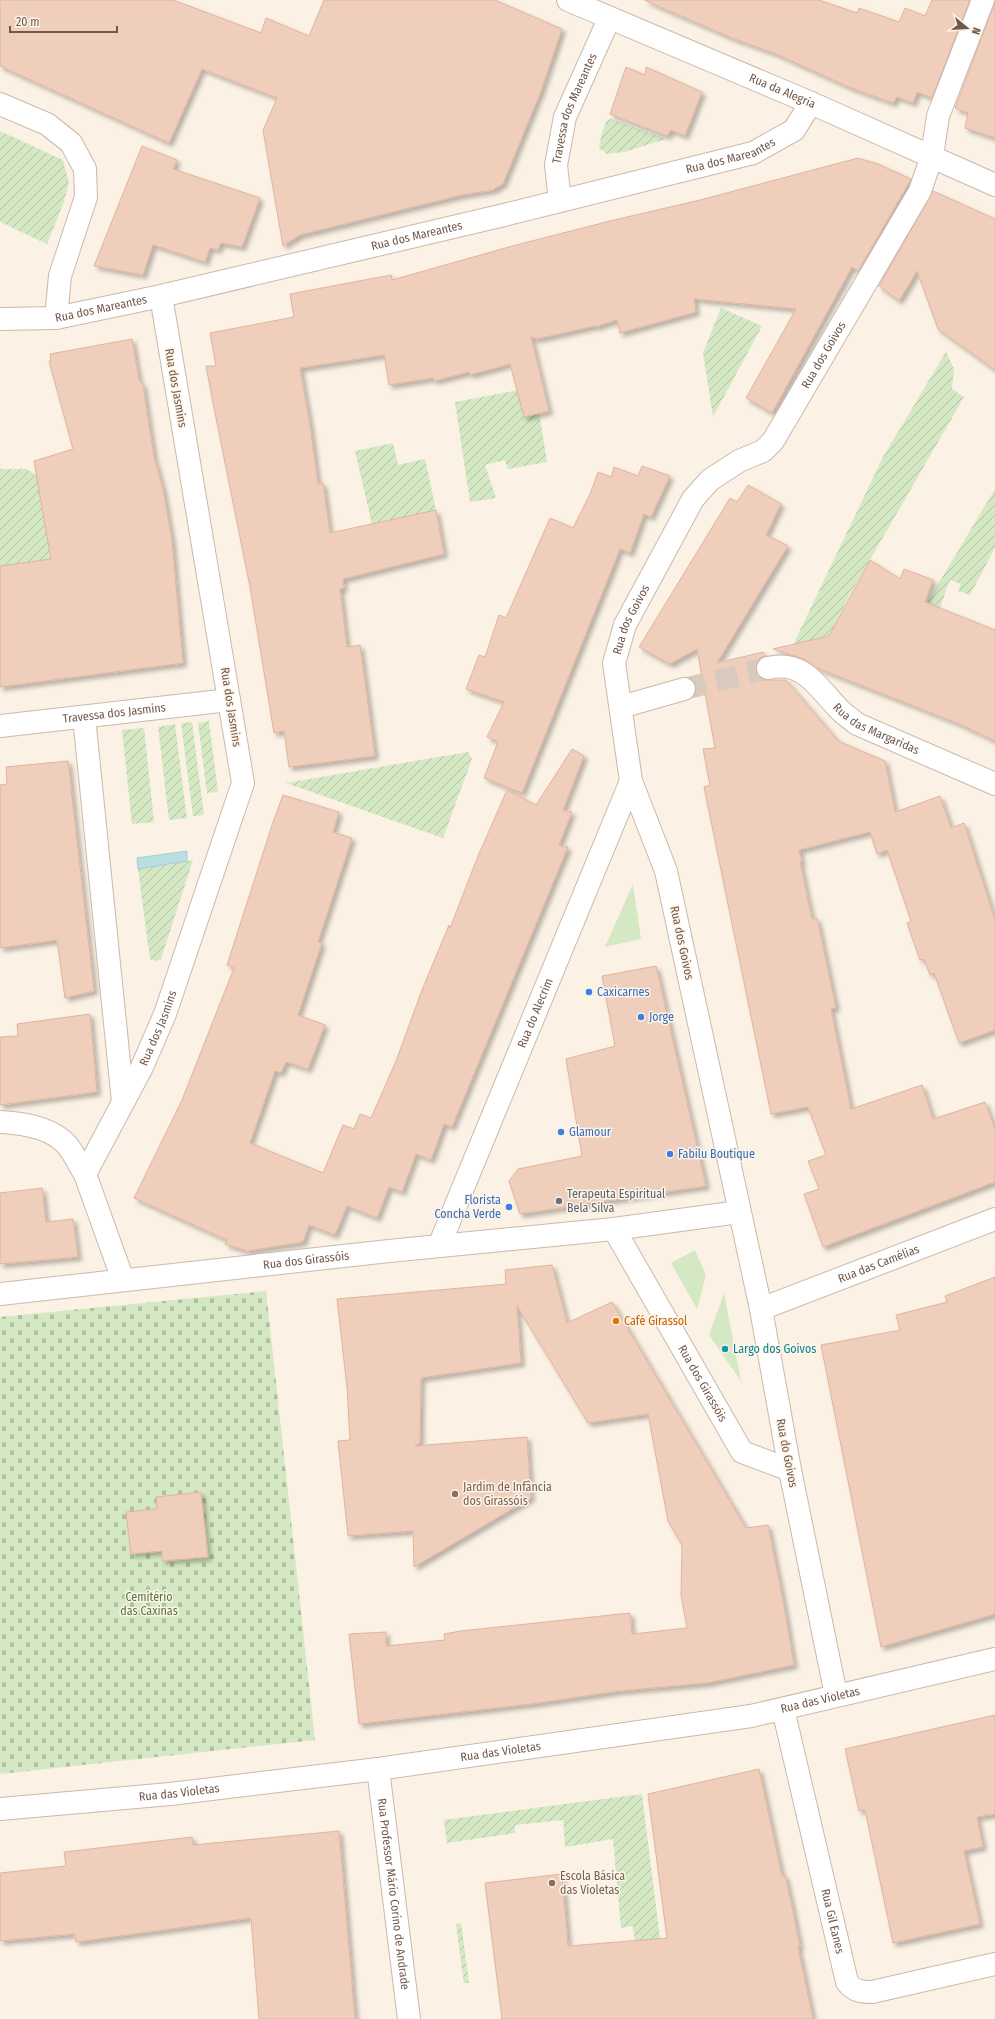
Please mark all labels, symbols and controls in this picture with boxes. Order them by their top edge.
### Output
scale bar [10,8,117,34]
north arrow [947,8,987,48]
text: 20 m [16,15,40,29]
text: N [969,26,983,36]
street label: Travessa dos Mareantes [549,51,600,165]
street label: Rua da Alegria [747,71,818,111]
street label: Rua dos Mareantes [684,135,778,176]
street label: Rua dos Mareantes [370,218,464,253]
street label: Rua dos Mareantes [54,292,148,325]
street label: Rua dos Goivos [798,319,849,391]
street label: Rua dos Jasmins [162,347,190,429]
street label: Rua dos Goivos [610,582,652,656]
street label: Rua dos Jasmins [218,666,244,748]
street label: Travessa dos Jasmins [62,700,166,726]
street label: Rua das Margaridas [830,700,921,757]
street label: Rua dos Goivos [667,905,697,981]
street label: Rua do Alecrim [515,976,556,1050]
place label: Caxicarnes [597,985,650,999]
marker: Caxicarnes [584,987,594,997]
street label: Rua dos Jasmins [136,989,179,1068]
place label: Jorge [649,1010,674,1024]
marker: Jorge [636,1012,646,1022]
place label: Glamour [569,1125,612,1139]
marker: Glamour [556,1127,566,1137]
place label: Fabilu Boutique [678,1147,755,1161]
marker: Fabilu Boutique [665,1149,675,1159]
place label: Terapeuta Espiritual Bela Silva [567,1187,665,1215]
place label: Florista Concha Verde [434,1193,501,1221]
marker: Terapeuta Espiritual Bela Silva [554,1196,564,1206]
marker: Florista Concha Verde [504,1202,514,1212]
street label: Rua das Camélias [836,1242,921,1286]
street label: Rua dos Girassóis [262,1248,350,1272]
place label: Café Girassol [624,1314,687,1328]
marker: Café Girassol [611,1316,621,1326]
street label: Rua dos Girassóis [675,1342,730,1424]
place label: Largo dos Goivos [733,1342,816,1356]
marker: Largo dos Goivos [720,1344,730,1354]
street label: Rua do Goivos [773,1417,801,1489]
place label: Jardim de Infância dos Girassóis [463,1480,552,1508]
marker: Jardim de Infância dos Girassóis [450,1489,460,1499]
park label: Cemitério das Caxinas [120,1590,178,1618]
street label: Rua das Violetas [779,1684,861,1716]
street label: Rua das Violetas [460,1739,542,1764]
street label: Rua das Violetas [138,1781,220,1804]
street label: Rua Professor Mário Corino de Andrade [375,1798,412,1991]
place label: Escola Básica das Violetas [560,1869,625,1897]
marker: Escola Básica das Violetas [547,1878,557,1888]
street label: Rua Gil Eanes [818,1887,847,1955]

